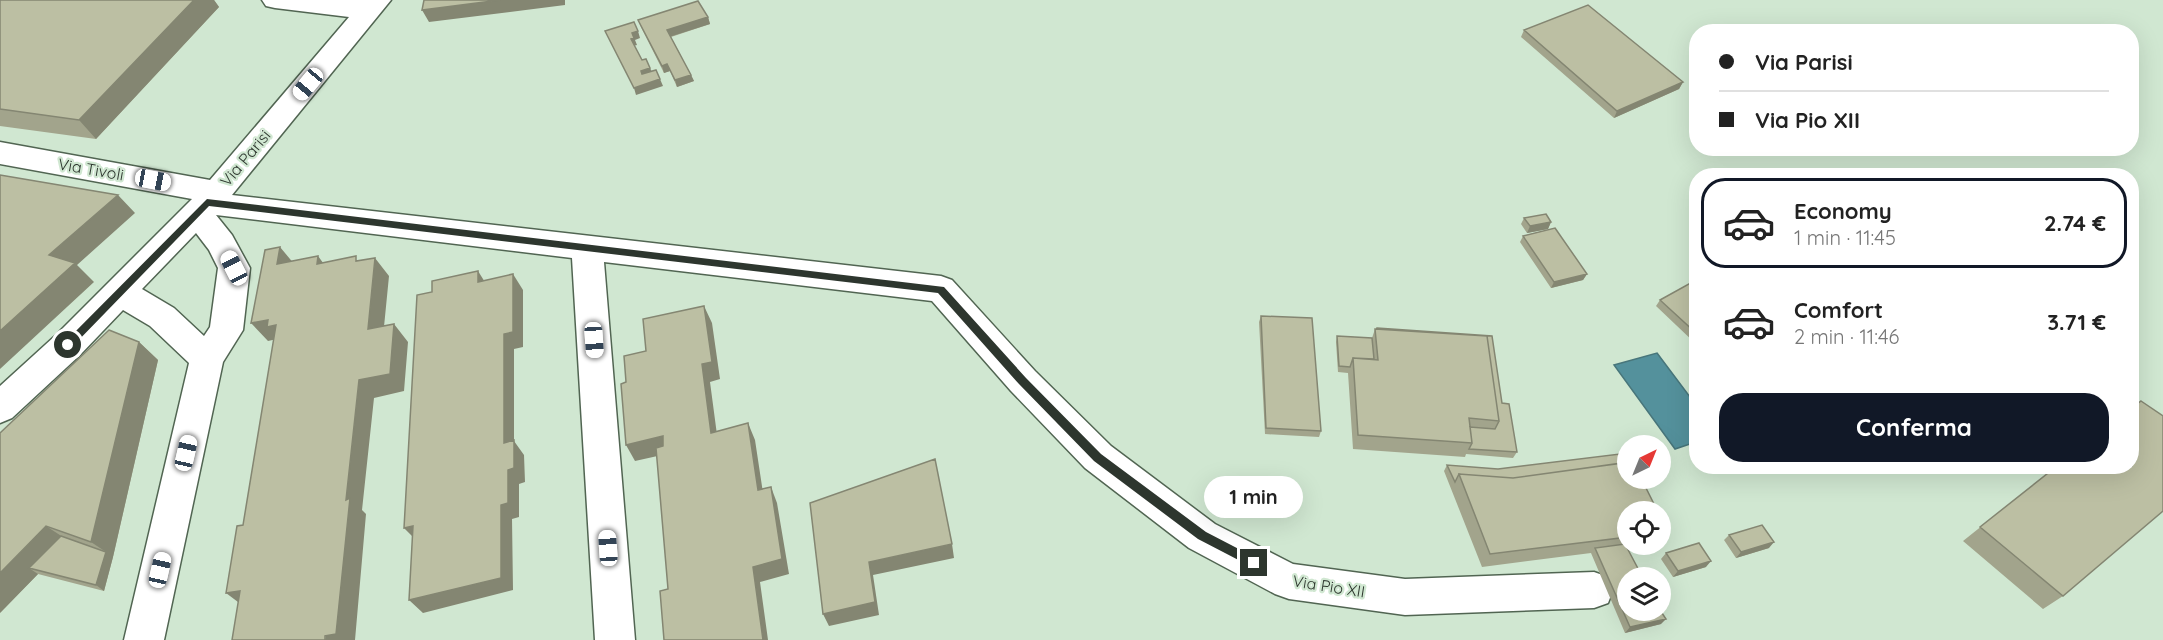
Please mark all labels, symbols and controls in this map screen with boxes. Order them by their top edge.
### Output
text: Via Parisi [1755,48,1853,76]
car [290,64,326,104]
text: Via Pio XII [1755,106,1860,134]
street label: Via Parisi [216,126,274,190]
street label: Via Tivoli [57,153,125,185]
car [134,168,172,192]
icon: car [1722,196,1776,250]
text: Economy [1794,197,1892,225]
text: 2.74 € [2044,209,2106,237]
text: 1 min · 11:45 [1794,225,1896,250]
car [218,248,250,288]
icon: car [1722,295,1776,349]
text: Comfort [1794,296,1883,324]
text: 3.71 € [2047,308,2106,336]
car [584,321,604,359]
text: 2 min · 11:46 [1794,324,1899,349]
route start [54,331,81,358]
button: Conferma [1719,393,2109,462]
car [173,433,199,473]
north arrow [1617,435,1671,489]
map controls [1617,435,1671,621]
callout: 1 min [1204,476,1304,518]
text: 1 min [1229,484,1278,509]
button: locate [1617,501,1671,555]
car [598,529,618,567]
route end [1240,549,1267,576]
car [147,550,173,590]
button: layers [1617,567,1671,621]
street label: Via Pio XII [1291,570,1367,602]

